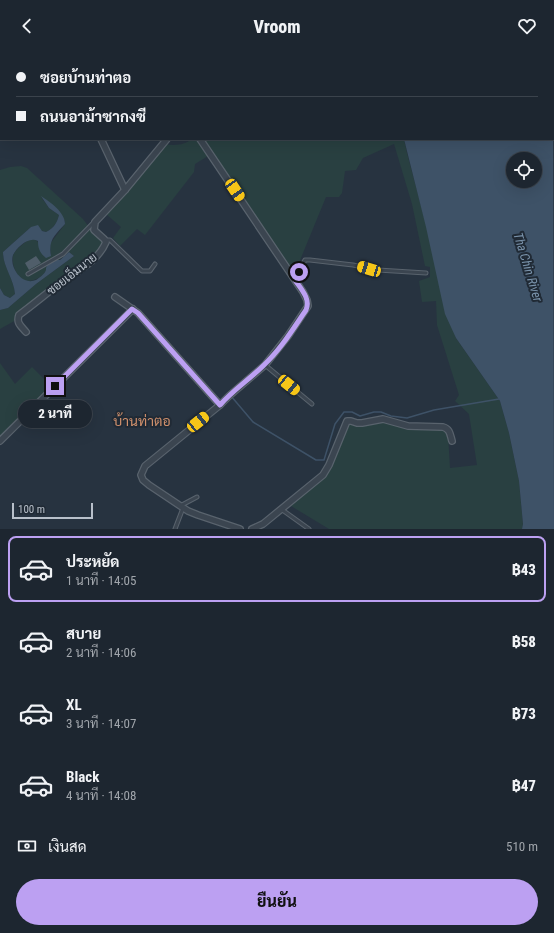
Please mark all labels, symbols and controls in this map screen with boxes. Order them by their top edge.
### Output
icon: back [16,15,38,37]
icon: heart [516,15,538,37]
text: Vroom [253,16,301,37]
text: ซอยบ้านท่าตอ [40,69,131,87]
text: ถนนอาม้าซากงซี [40,108,146,126]
map controls [506,152,542,188]
button: locate [506,152,542,188]
car [223,177,247,203]
water label: Tha Chin River [510,231,546,304]
street label: ซอยเอ็มนาย [43,249,100,298]
car [356,260,382,278]
route start [290,263,308,281]
car [276,373,302,397]
route end [46,377,64,395]
callout: 2 นาที [18,400,92,428]
text: 2 นาที [38,406,72,421]
car [185,410,211,434]
district label: บ้านท่าตอ [113,412,171,429]
scale bar [12,501,93,520]
text: 100 m [18,503,45,516]
icon: car [18,551,54,587]
text: ประหยัด [66,553,119,571]
text: ฿43 [512,561,536,579]
text: 1 นาที · 14:05 [66,573,136,588]
icon: car [18,623,54,659]
text: สบาย [66,625,101,643]
text: ฿58 [512,633,536,651]
text: 2 นาที · 14:06 [66,645,136,660]
icon: car [18,695,54,731]
text: XL [66,696,82,714]
text: ฿73 [512,705,536,723]
text: 3 นาที · 14:07 [66,716,136,731]
icon: car [18,767,54,803]
text: Black [66,768,99,786]
text: ฿47 [512,777,536,795]
text: 4 นาที · 14:08 [66,788,136,803]
icon: cash [16,835,38,857]
text: เงินสด [48,838,87,856]
text: 510 m [506,839,538,854]
button: ยืนยัน [16,879,538,925]

